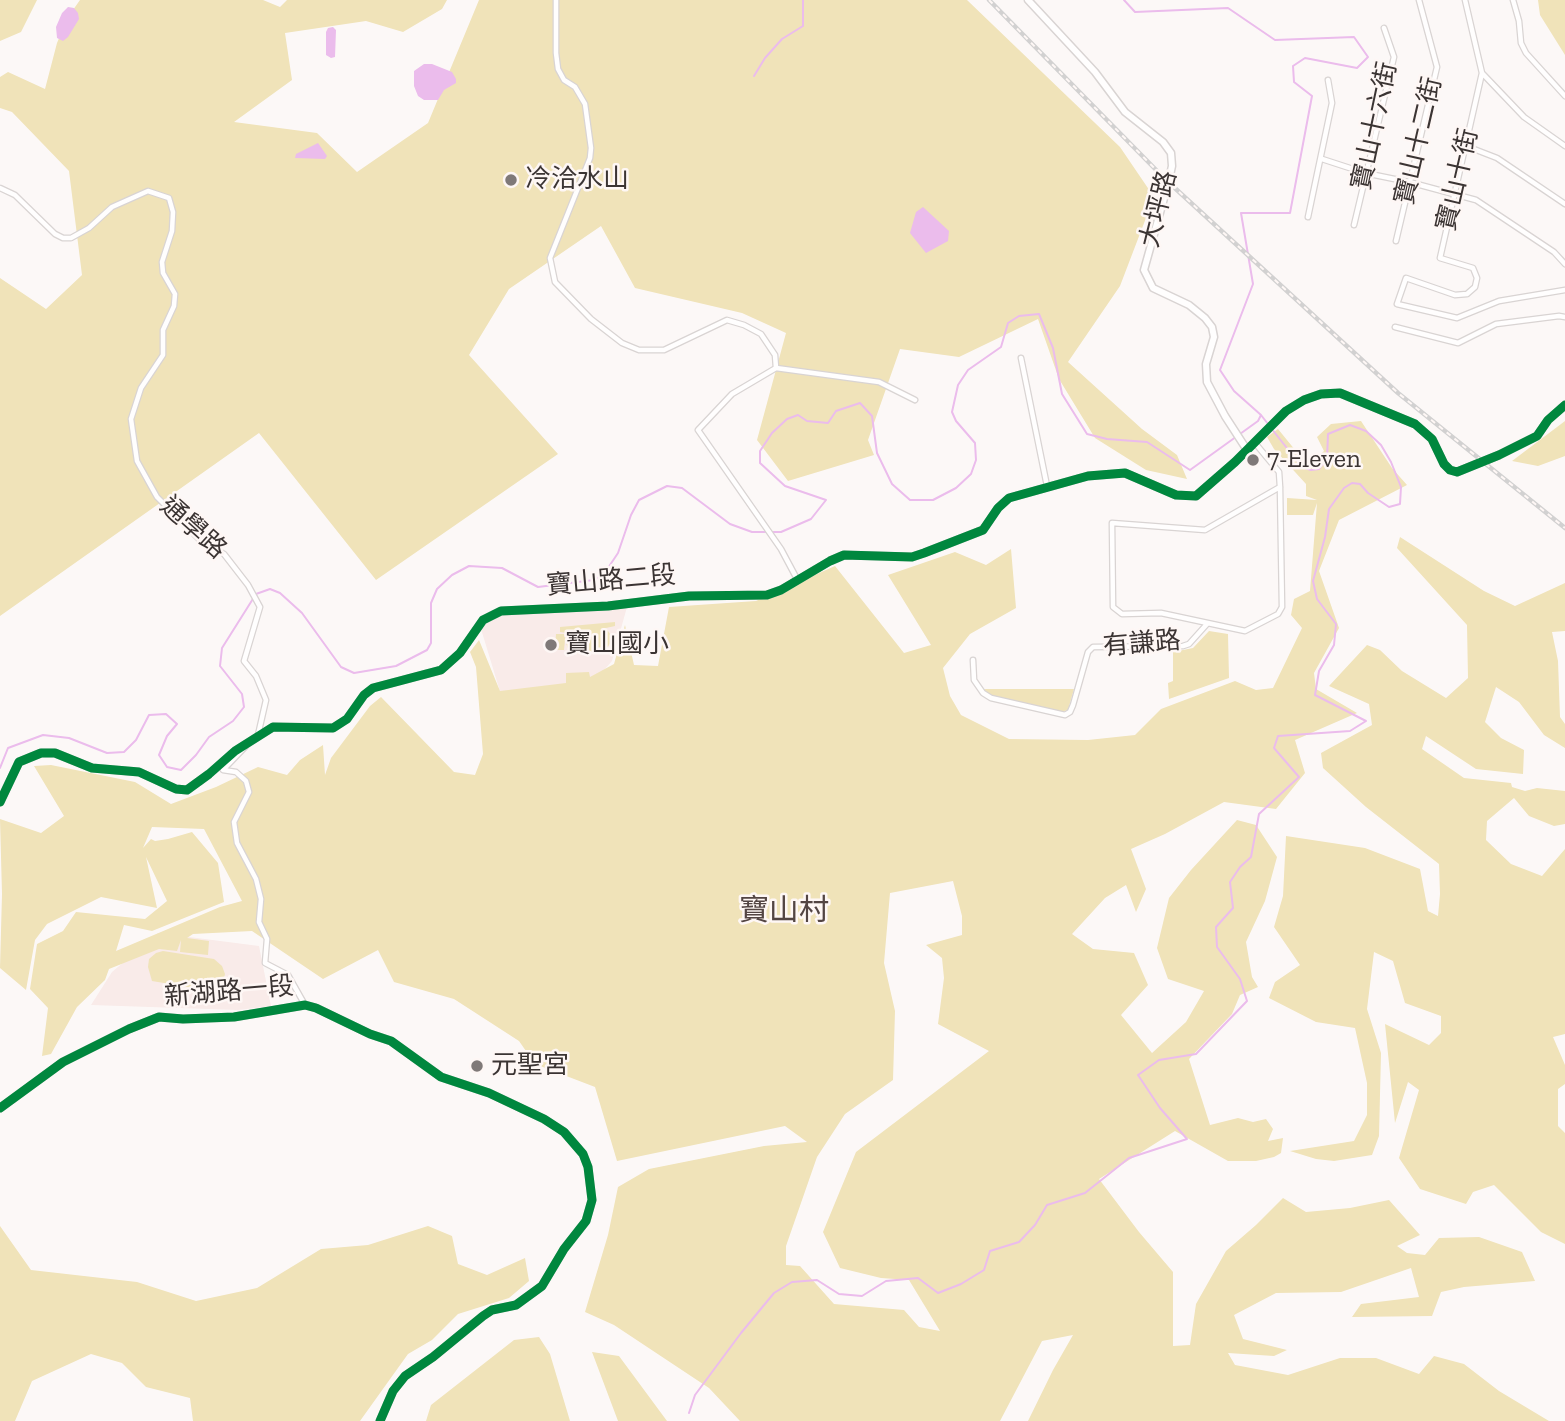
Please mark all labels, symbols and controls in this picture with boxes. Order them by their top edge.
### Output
street label: 寶山十六街 [1346,59,1404,193]
street label: 寶山十二街 [1389,74,1449,208]
street label: 寶山十街 [1431,126,1485,234]
place label: 冷洽水山 [525,164,629,196]
street label: 大坪路 [1134,167,1184,251]
marker: 冷洽水山 [503,172,519,188]
place label: 7-Eleven [1267,444,1361,476]
marker: 7-Eleven [1245,452,1261,468]
street label: 通學路 [154,490,232,566]
street label: 寶山路二段 [545,560,677,602]
street label: 有謙路 [1102,625,1182,663]
place label: 寶山國小 [565,629,669,661]
marker: 寶山國小 [543,637,559,653]
district label: 寶山村 [739,893,829,929]
street label: 新湖路一段 [163,971,295,1013]
place label: 元聖宮 [491,1050,569,1082]
marker: 元聖宮 [469,1058,485,1074]

